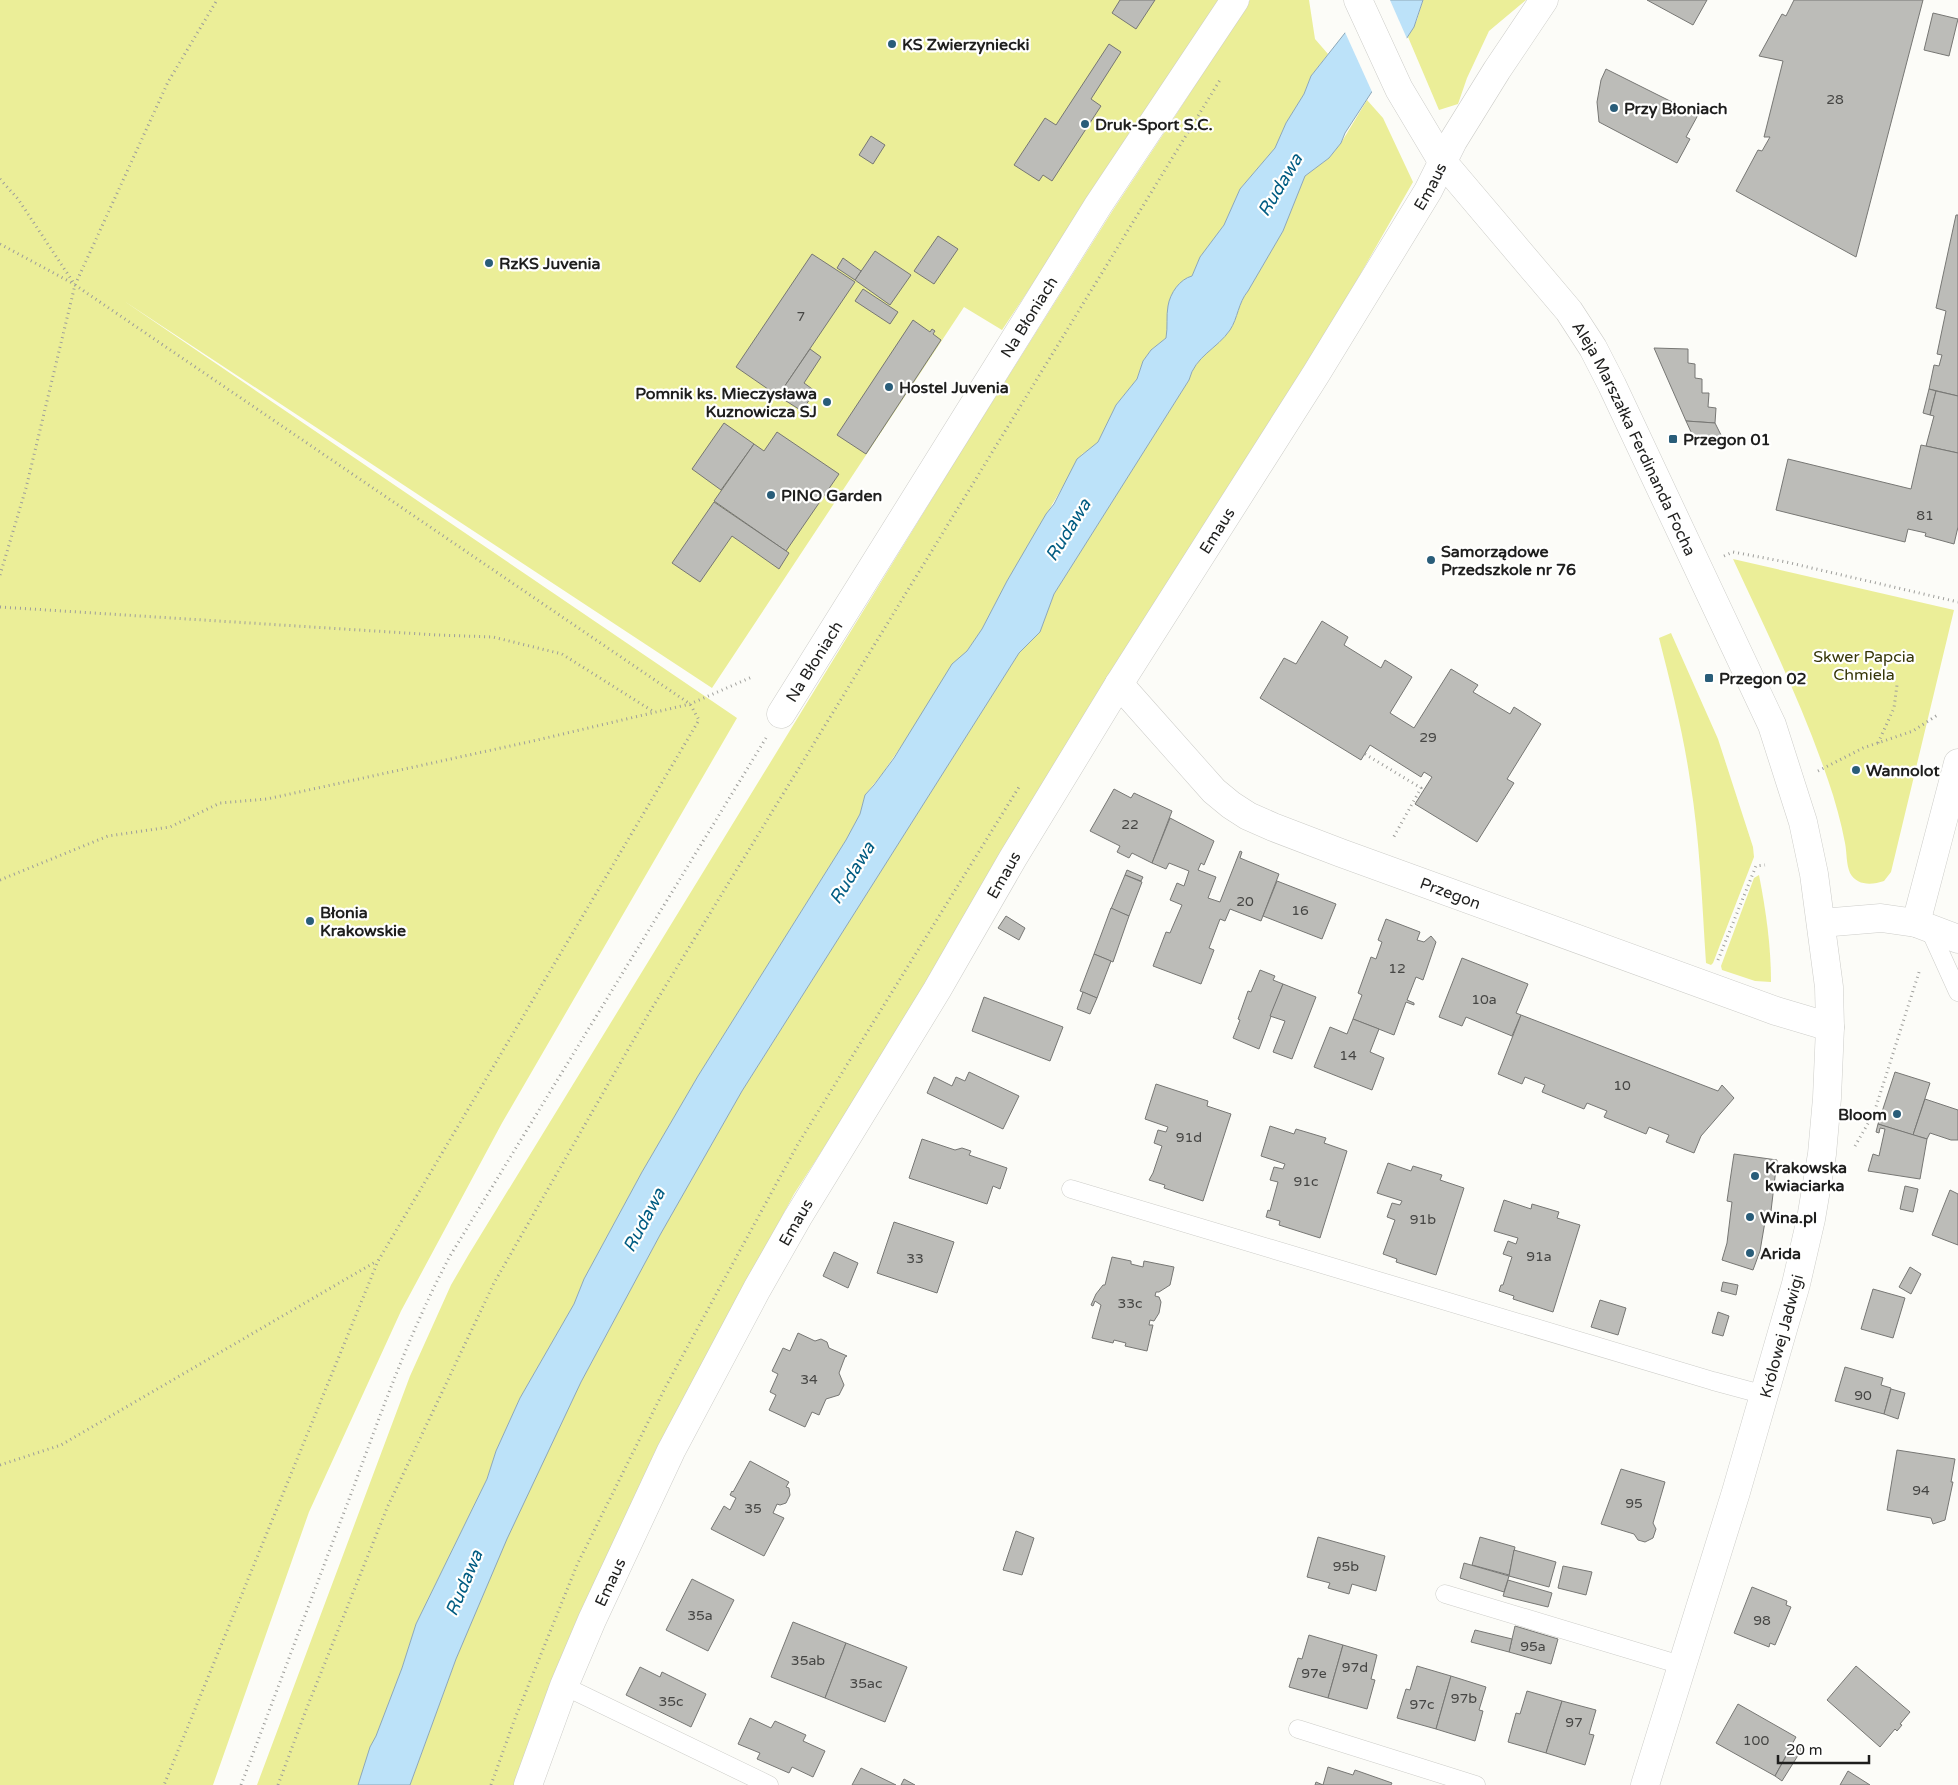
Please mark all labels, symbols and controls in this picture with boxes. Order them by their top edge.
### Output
place label: KS Zwierzyniecki [902,35,1029,55]
marker: KS Zwierzyniecki [886,38,898,50]
house number: 28 [1826,91,1844,108]
place label: Przy Błoniach [1624,99,1727,119]
marker: Przy Błoniach [1608,102,1620,114]
place label: Druk-Sport S.C. [1095,115,1213,135]
marker: Druk-Sport S.C. [1079,118,1091,130]
water label: Rudawa [1253,149,1308,220]
street label: Emaus [1410,160,1452,214]
place label: RzKS Juvenia [499,254,600,274]
marker: RzKS Juvenia [483,257,495,269]
street label: Na Błoniach [997,273,1062,362]
house number: 7 [797,308,805,325]
street label: Aleja Marszałka Ferdinanda Focha [1567,318,1700,559]
place label: Hostel Juvenia [899,378,1009,398]
marker: Hostel Juvenia [883,381,895,393]
place label: Pomnik ks. Mieczysława Kuznowicza SJ [635,384,817,422]
marker: Pomnik ks. Mieczysława Kuznowicza SJ [821,396,833,408]
place label: Przegon 01 [1683,430,1771,450]
marker: Przegon 01 [1667,433,1679,445]
place label: PINO Garden [781,486,882,506]
marker: PINO Garden [765,489,777,501]
water label: Rudawa [1040,494,1096,565]
street label: Emaus [1195,504,1240,558]
house number: 81 [1916,507,1934,524]
place label: Samorządowe Przedszkole nr 76 [1441,542,1576,580]
marker: Samorządowe Przedszkole nr 76 [1425,554,1437,566]
street label: Na Błoniach [782,618,847,706]
park label: Skwer Papcia Chmiela [1813,647,1915,685]
place label: Przegon 02 [1719,669,1807,689]
marker: Przegon 02 [1703,672,1715,684]
house number: 29 [1419,729,1437,746]
place label: Wannolot [1866,761,1940,781]
marker: Wannolot [1850,764,1862,776]
house number: 22 [1121,816,1139,833]
water label: Rudawa [824,837,880,908]
street label: Emaus [983,848,1026,902]
street label: Przegon [1417,874,1483,914]
house number: 20 [1236,893,1254,910]
house number: 16 [1291,902,1309,919]
place label: Błonia Krakowskie [320,903,406,941]
marker: Błonia Krakowskie [304,915,316,927]
house number: 12 [1388,960,1406,977]
house number: 10a [1471,991,1497,1008]
house number: 14 [1339,1047,1357,1064]
house number: 10 [1613,1077,1631,1094]
place label: Bloom [1838,1105,1887,1125]
marker: Bloom [1891,1108,1903,1120]
house number: 91d [1176,1129,1202,1146]
place label: Krakowska kwiaciarka [1765,1158,1847,1196]
marker: Krakowska kwiaciarka [1749,1170,1761,1182]
house number: 91c [1293,1173,1319,1190]
water label: Rudawa [618,1183,670,1256]
street label: Emaus [775,1195,818,1250]
place label: Wina.pl [1760,1208,1817,1228]
house number: 91b [1410,1211,1436,1228]
marker: Wina.pl [1744,1211,1756,1223]
place label: Arida [1760,1244,1801,1264]
marker: Arida [1744,1247,1756,1259]
house number: 91a [1526,1248,1552,1265]
house number: 33 [906,1250,924,1267]
street label: Królowej Jadwigi [1756,1272,1808,1400]
house number: 33c [1117,1295,1143,1312]
house number: 34 [800,1371,818,1388]
house number: 90 [1854,1387,1872,1404]
house number: 94 [1912,1482,1930,1499]
house number: 95 [1625,1495,1643,1512]
house number: 35 [744,1500,762,1517]
water label: Rudawa [440,1546,488,1619]
street label: Emaus [591,1555,631,1610]
house number: 95b [1333,1558,1359,1575]
house number: 35a [687,1607,713,1624]
house number: 98 [1753,1612,1771,1629]
house number: 95a [1520,1638,1546,1655]
house number: 35ab [791,1652,825,1669]
house number: 97d [1342,1659,1368,1676]
house number: 97e [1301,1665,1327,1682]
house number: 35ac [850,1675,882,1692]
house number: 97b [1451,1690,1477,1707]
house number: 35c [658,1693,684,1710]
house number: 97c [1409,1696,1435,1713]
house number: 97 [1565,1714,1583,1731]
house number: 100 [1743,1732,1769,1749]
scale bar [1778,1732,1869,1764]
text: 20 m [1786,1741,1823,1759]

